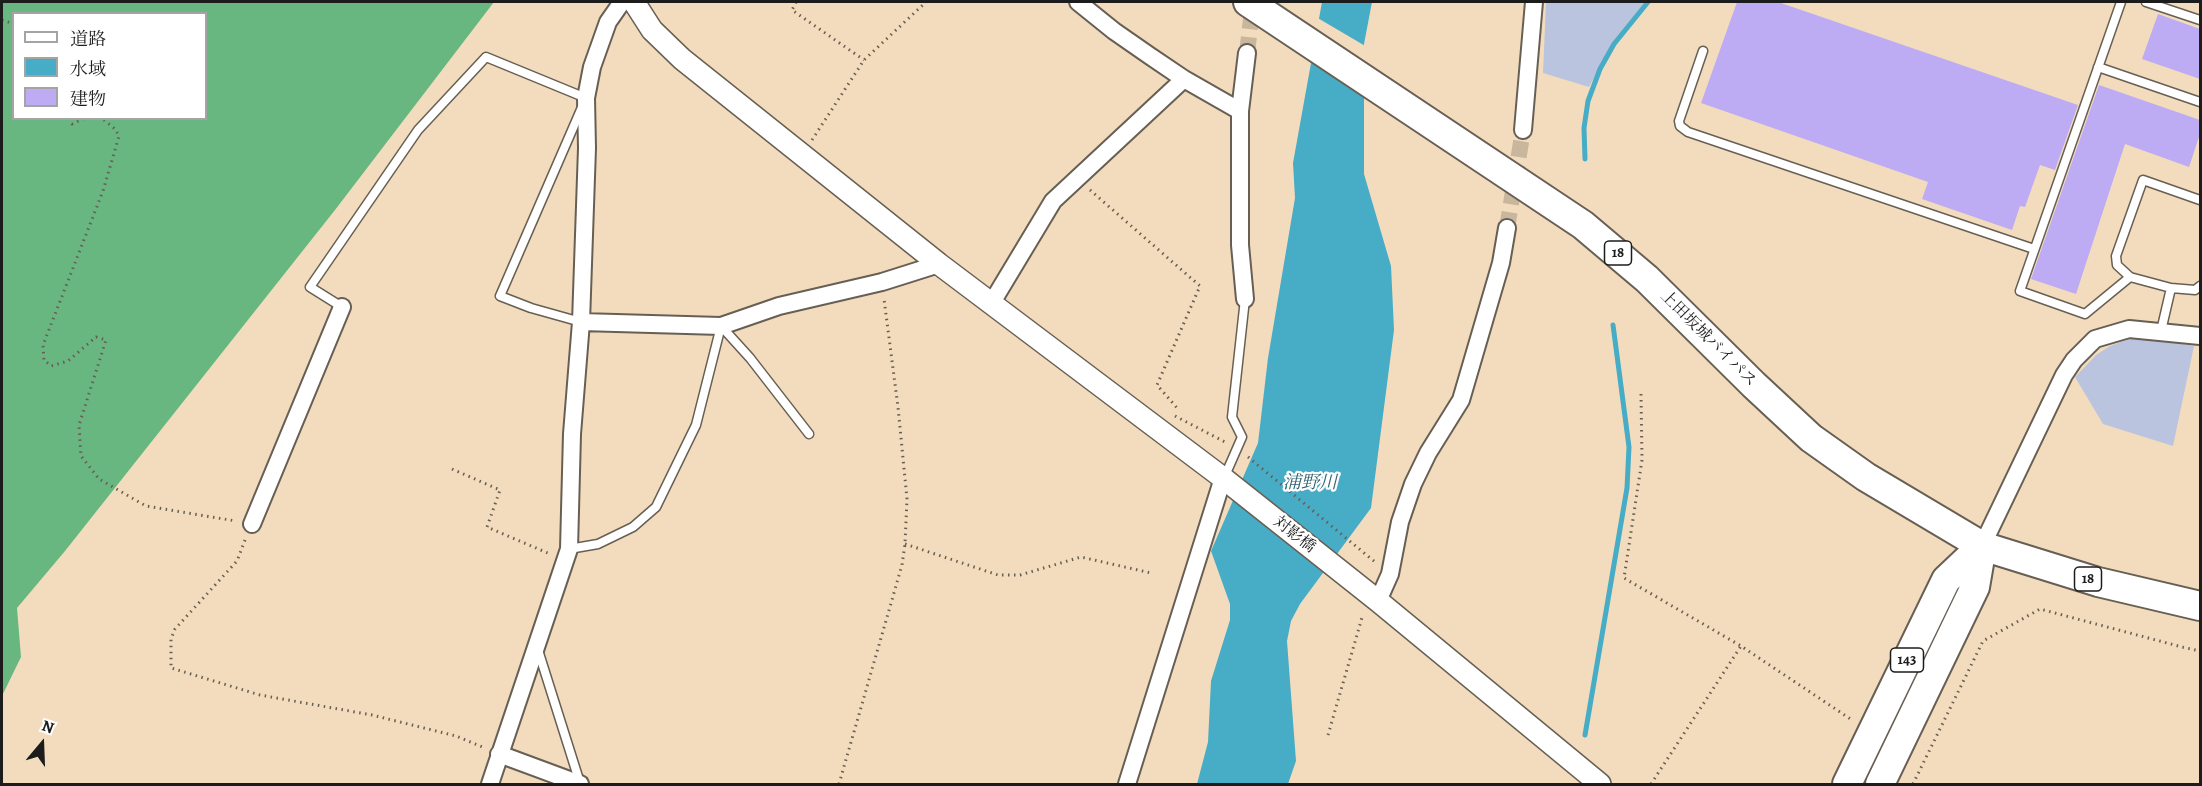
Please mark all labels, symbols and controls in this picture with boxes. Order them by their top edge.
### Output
legend [12,12,207,120]
text: 道路 [70,27,106,51]
text: 水域 [70,57,106,81]
text: 建物 [70,87,106,111]
road number: 18 [1604,241,1632,265]
street label: 上田坂城バイパス [1656,287,1760,391]
water label: 浦野川 [1283,473,1337,495]
street label: 対影橋 [1269,513,1319,557]
road number: 18 [2074,567,2102,591]
road number: 143 [1890,648,1924,672]
north arrow [12,714,72,774]
text: N [39,715,57,739]

